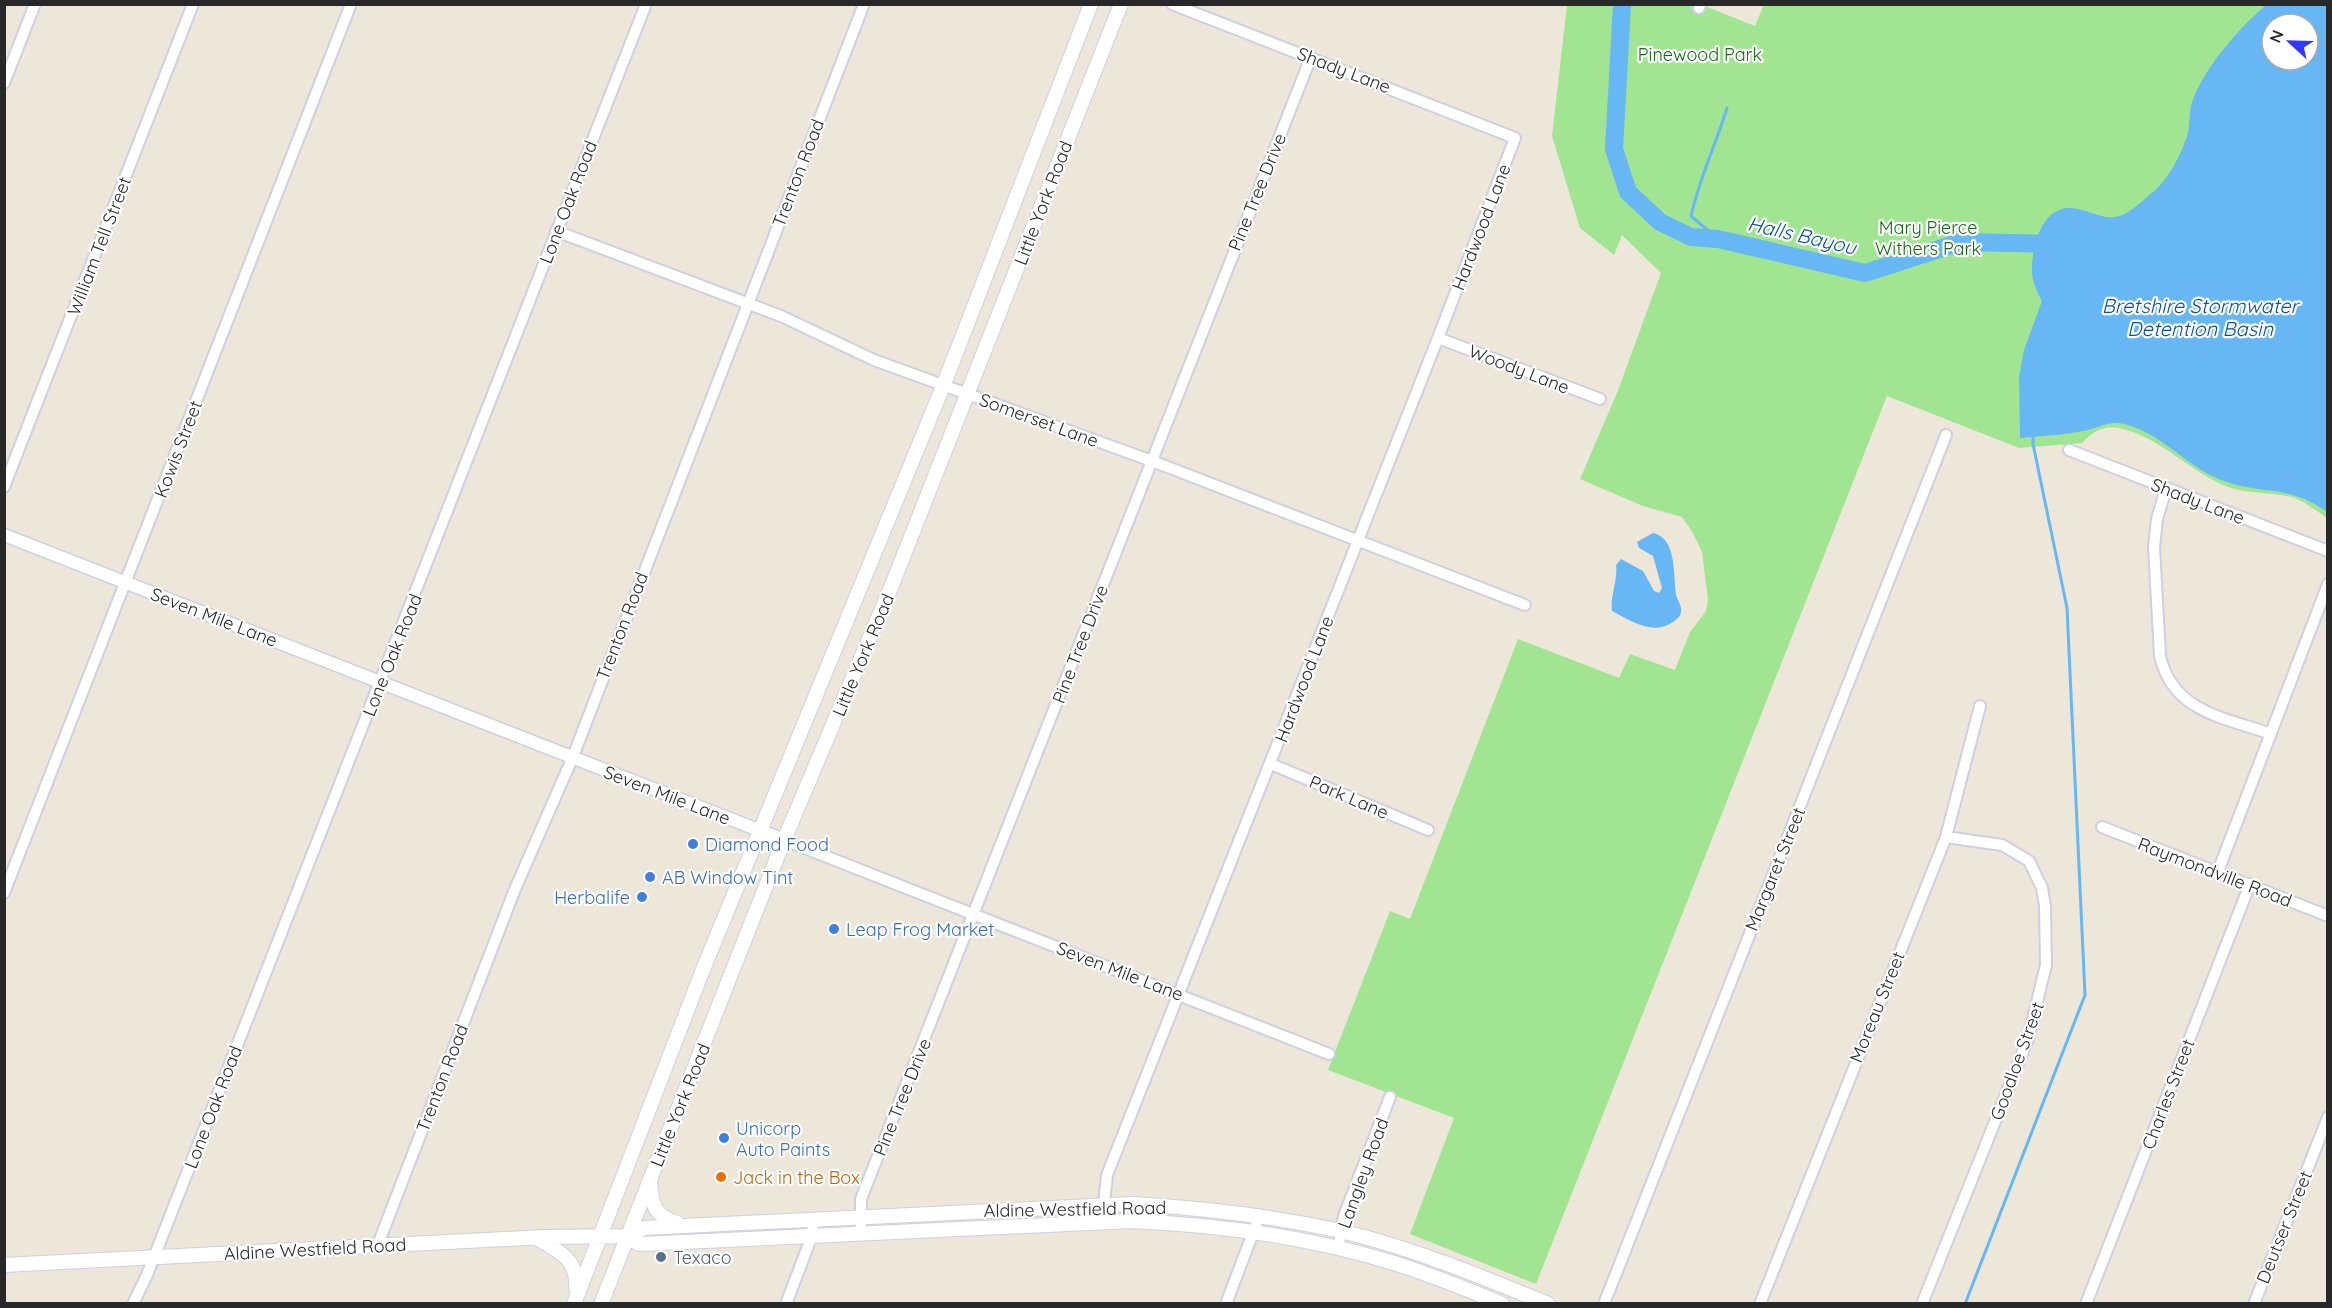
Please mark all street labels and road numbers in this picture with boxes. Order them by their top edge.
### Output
street label: Shady Lane [1294,42,1394,98]
street label: Trenton Road [767,116,829,230]
street label: Pine Tree Drive [1223,130,1291,254]
street label: Lone Oak Road [534,137,602,267]
street label: Little York Road [1009,138,1077,268]
street label: Hardwood Lane [1446,161,1516,293]
street label: William Tell Street [62,173,136,319]
street label: Woody Lane [1465,339,1573,399]
street label: Somerset Lane [976,388,1102,452]
street label: Kowis Street [149,397,207,501]
street label: Shady Lane [2148,473,2248,529]
street label: Trenton Road [591,569,653,683]
street label: Seven Mile Lane [147,582,281,652]
street label: Pine Tree Drive [1047,582,1113,706]
street label: Lone Oak Road [357,590,427,720]
street label: Little York Road [827,590,899,720]
street label: Hardwood Lane [1269,613,1339,745]
street label: Seven Mile Lane [600,760,734,830]
street label: Park Lane [1306,770,1392,824]
street label: Margaret Street [1740,804,1810,934]
street label: Raymondville Road [2135,832,2295,912]
street label: Seven Mile Lane [1053,936,1187,1006]
street label: Moreau Street [1844,948,1910,1066]
street label: Goodloe Street [1985,999,2049,1123]
street label: Trenton Road [411,1021,473,1135]
street label: Pine Tree Drive [868,1035,936,1159]
street label: Charles Street [2136,1035,2200,1153]
street label: Little York Road [645,1040,715,1170]
street label: Lone Oak Road [179,1042,247,1172]
street label: Langley Road [1332,1115,1394,1231]
street label: Deutser Street [2251,1167,2317,1287]
street label: Aldine Westfield Road [984,1196,1166,1222]
street label: Aldine Westfield Road [223,1233,407,1265]

